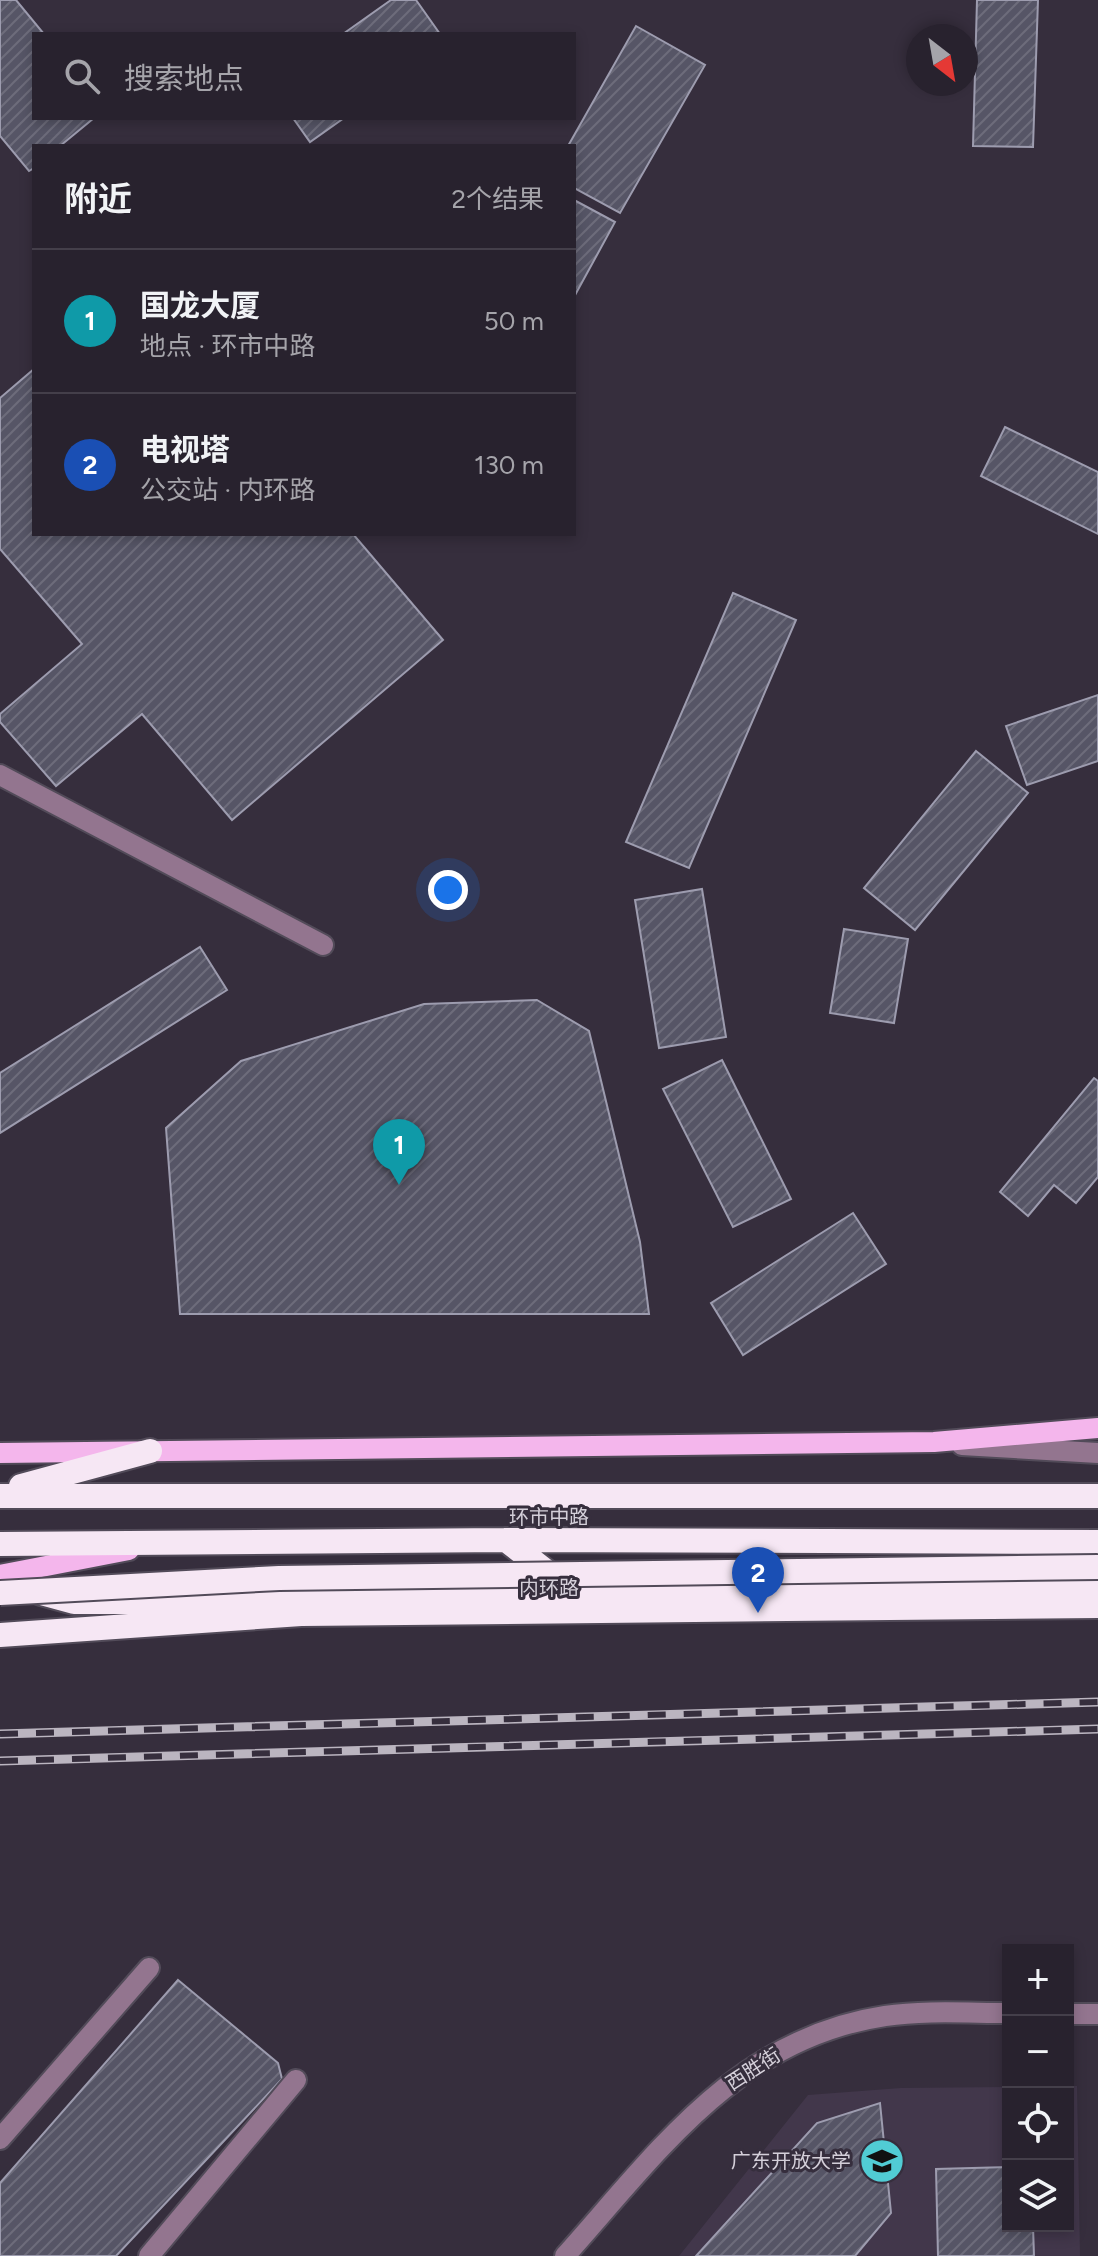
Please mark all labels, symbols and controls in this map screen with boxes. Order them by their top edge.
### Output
north arrow [906,24,978,96]
search box [32,32,576,120]
icon: search [60,54,104,98]
text: 搜索地点 [124,60,244,97]
text: 附近 [64,179,132,220]
text: 2个结果 [451,183,544,215]
text: 国龙大厦 [140,287,260,324]
text: 1 [85,305,95,337]
text: 50 m [484,305,544,337]
text: 地点 · 环市中路 [140,330,315,362]
text: 电视塔 [140,431,230,468]
text: 2 [82,449,98,481]
text: 130 m [474,449,544,481]
text: 公交站 · 内环路 [140,474,315,506]
your location [428,870,468,910]
pin: 1 [373,1119,425,1185]
street label: 环市中路 [509,1505,589,1529]
pin: 2 [732,1547,784,1613]
street label: 内环路 [519,1576,579,1600]
map controls [1002,1944,1074,2232]
button: + [1002,1944,1074,2016]
button: − [1002,2016,1074,2088]
street label: 西胜街 [721,2043,785,2095]
button: locate [1002,2088,1074,2160]
school or university icon: 广东开放大学 [858,2137,906,2185]
place label: 广东开放大学 [731,2149,851,2173]
button: layers [1002,2160,1074,2232]

